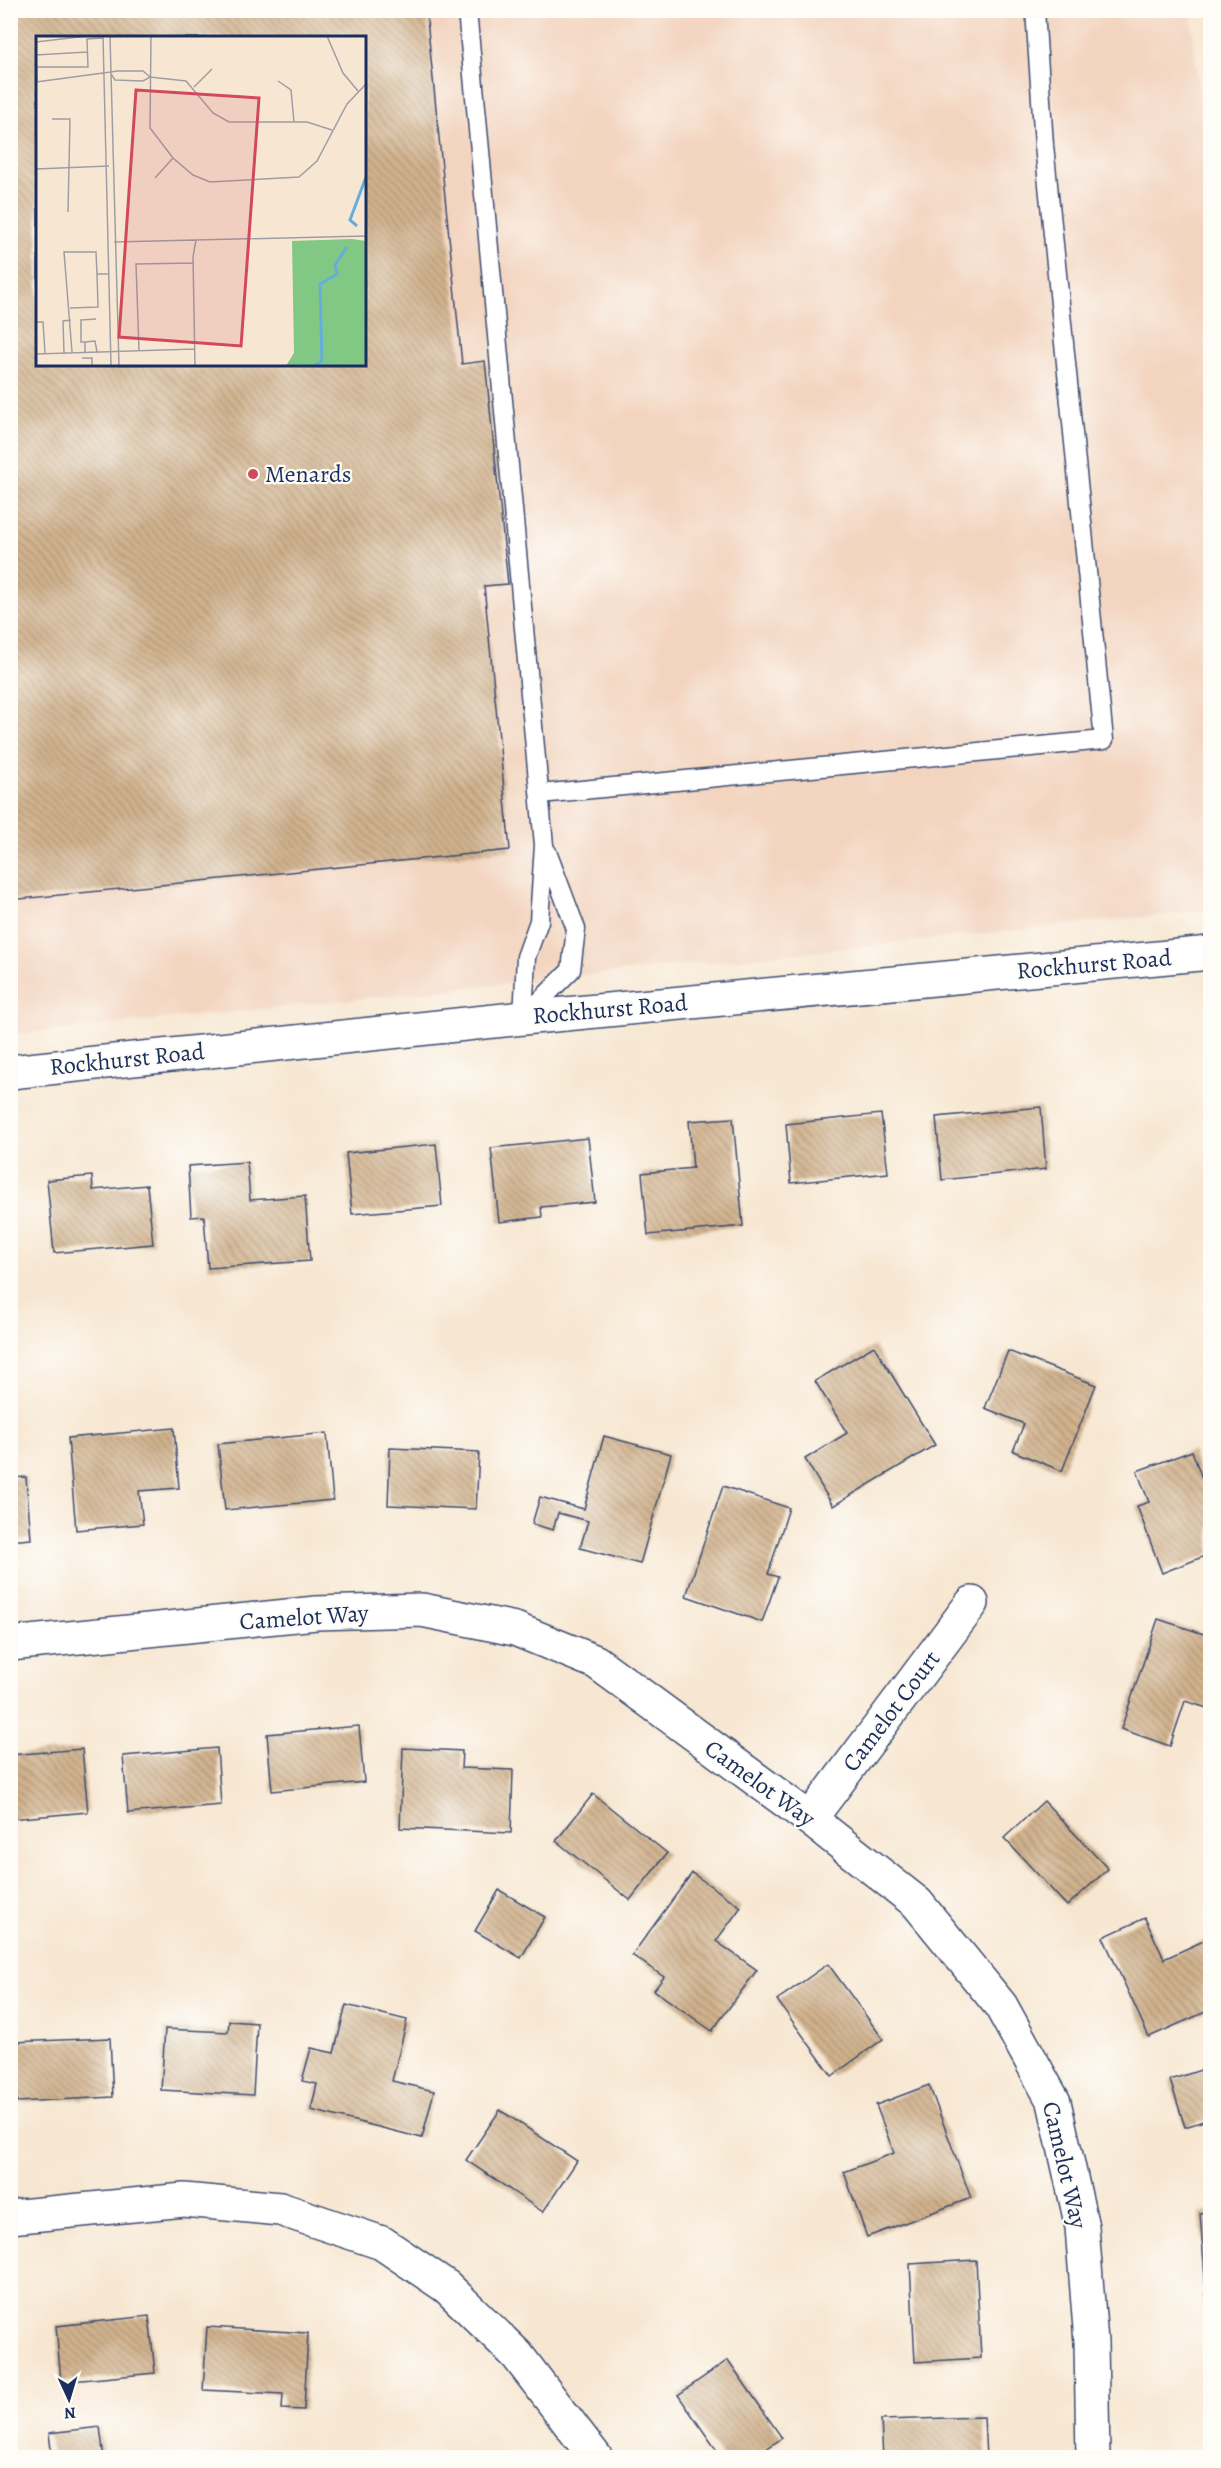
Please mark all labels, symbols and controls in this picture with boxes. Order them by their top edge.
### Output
inset map [36,36,366,366]
place label: Menards [265,458,351,490]
marker: Menards [246,467,260,481]
street label: Rockhurst Road [1015,941,1173,987]
street label: Rockhurst Road [531,986,689,1032]
street label: Rockhurst Road [48,1035,206,1083]
street label: Camelot Way [238,1597,370,1637]
street label: Camelot Court [835,1644,947,1778]
street label: Camelot Way [698,1732,822,1834]
street label: Camelot Way [1035,2098,1095,2232]
north arrow [39,2369,99,2429]
text: N [63,2402,77,2424]

